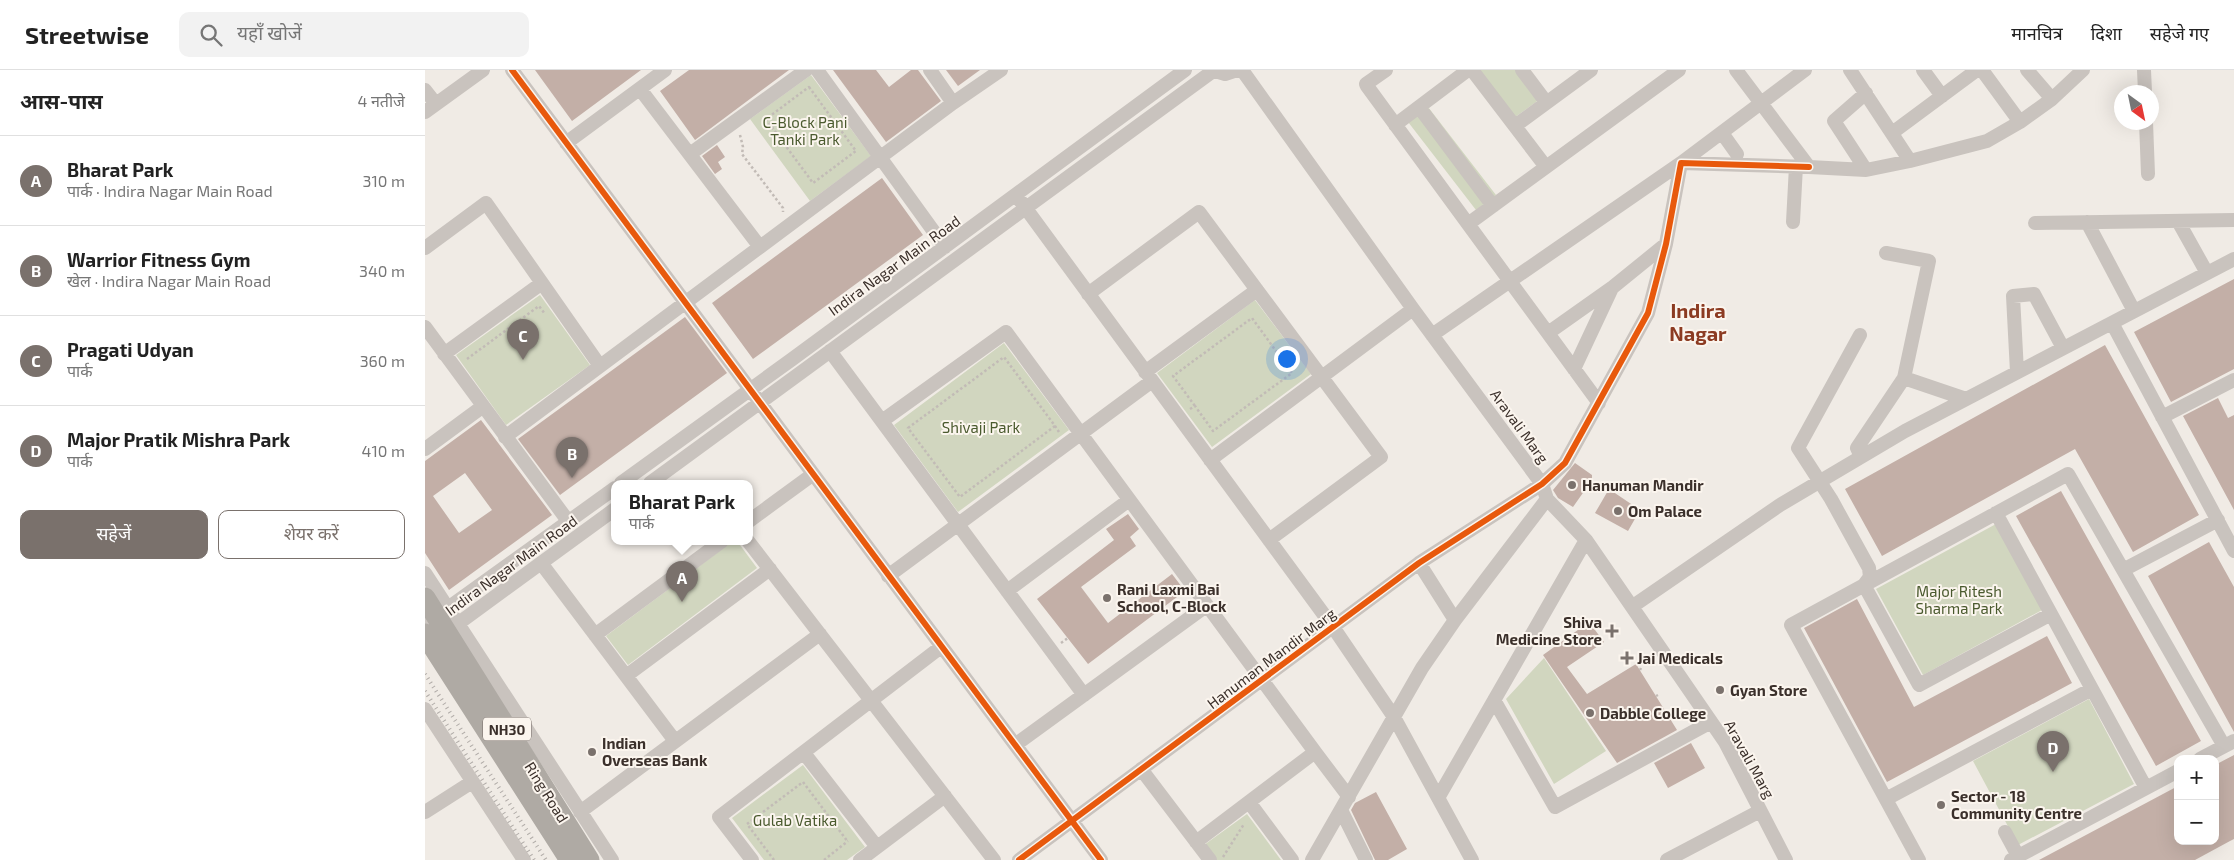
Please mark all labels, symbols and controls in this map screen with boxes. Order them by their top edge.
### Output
search box [179,12,529,57]
text: Streetwise [25,20,149,49]
icon: search [197,21,225,49]
text: यहाँ खोजें [237,21,302,44]
text: मानचित्र [2011,22,2063,44]
text: दिशा [2091,22,2122,44]
text: सहेजे गए [2150,22,2209,44]
north arrow [2114,85,2159,130]
text: आस-पास [20,88,103,113]
text: 4 नतीजे [358,91,405,110]
park label: C-Block Pani Tanki Park [762,113,848,148]
text: Bharat Park [67,158,173,181]
text: A [31,171,41,190]
text: 310 m [363,171,405,190]
text: पार्क · Indira Nagar Main Road [67,181,273,200]
street label: Indira Nagar Main Road [825,211,963,319]
text: Warrior Fitness Gym [67,248,251,271]
text: B [31,261,41,280]
text: 340 m [359,261,405,280]
text: खेल · Indira Nagar Main Road [67,271,271,290]
district label: Indira Nagar [1669,298,1727,345]
pin: C [507,319,539,360]
text: Pragati Udyan [67,338,194,361]
your location [1274,346,1300,372]
text: C [31,351,41,370]
text: 360 m [360,351,405,370]
text: पार्क [67,361,93,380]
street label: Aravali Marg [1487,386,1553,467]
park label: Shivaji Park [942,418,1021,437]
text: Major Pratik Mishra Park [67,428,290,451]
pin: B [556,437,588,478]
text: D [31,441,41,460]
text: 410 m [362,441,405,460]
text: पार्क [67,451,93,470]
place label: Hanuman Mandir [1582,476,1704,494]
marker: Hanuman Mandir [1566,479,1578,491]
popup [611,480,753,545]
text: Bharat Park [629,490,735,513]
place label: Om Palace [1628,502,1702,520]
marker: Om Palace [1612,505,1624,517]
button: सहेजें [20,510,208,559]
button: शेयर करें [218,510,405,559]
street label: Indira Nagar Main Road [442,511,580,619]
text: पार्क [629,513,654,532]
pin: A [666,561,698,602]
place label: Rani Laxmi Bai School, C-Block [1117,580,1227,615]
park label: Major Ritesh Sharma Park [1916,582,2003,617]
marker: Rani Laxmi Bai School, C-Block [1101,592,1113,604]
street label: Hanuman Mandir Marg [1203,603,1339,712]
place label: Shiva Medicine Store [1496,613,1602,648]
marker: Shiva Medicine Store [1606,625,1618,637]
place label: Jai Medicals [1637,649,1723,667]
marker: Jai Medicals [1621,652,1633,664]
place label: Gyan Store [1730,681,1807,700]
marker: Gyan Store [1714,684,1726,696]
place label: Dabble College [1600,704,1706,722]
marker: Dabble College [1584,707,1596,719]
street label: Aravali Marg [1721,717,1779,802]
road number: NH30 [483,718,531,741]
pin: D [2037,731,2069,772]
place label: Indian Overseas Bank [602,734,708,769]
marker: Indian Overseas Bank [586,746,598,758]
map controls [2174,755,2219,845]
button: + [2174,755,2219,800]
street label: Ring Road [521,758,573,826]
place label: Sector - 18 Community Centre [1951,787,2082,823]
marker: Sector - 18 Community Centre [1935,799,1947,811]
button: − [2174,800,2219,845]
park label: Gulab Vatika [753,811,837,829]

